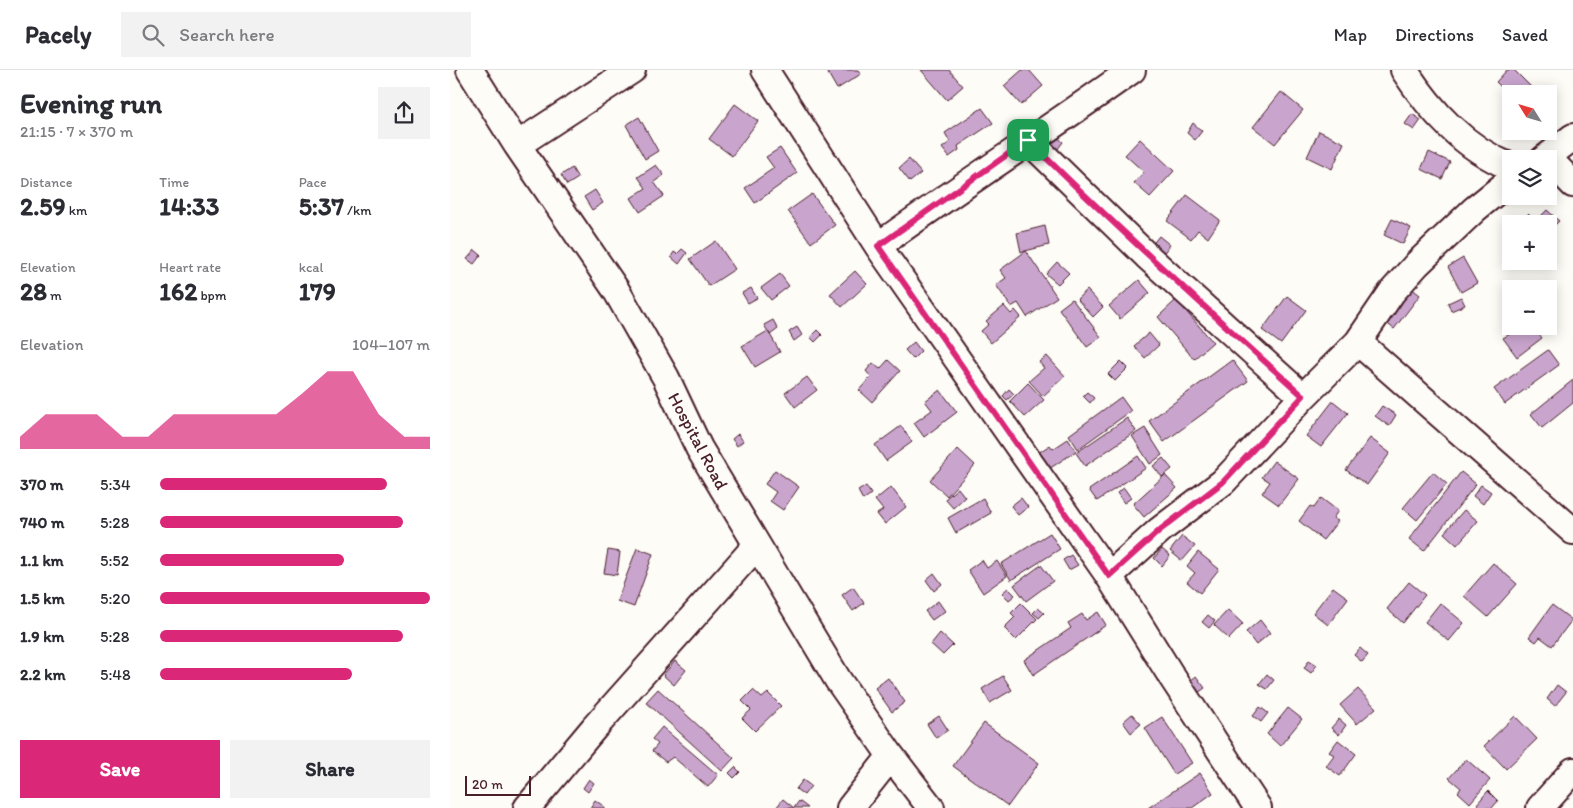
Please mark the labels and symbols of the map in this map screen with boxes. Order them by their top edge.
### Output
north arrow [1502,85,1558,140]
pin [1007,119,1049,161]
street label: Hospital Road [663,389,733,494]
scale bar [465,773,531,796]

